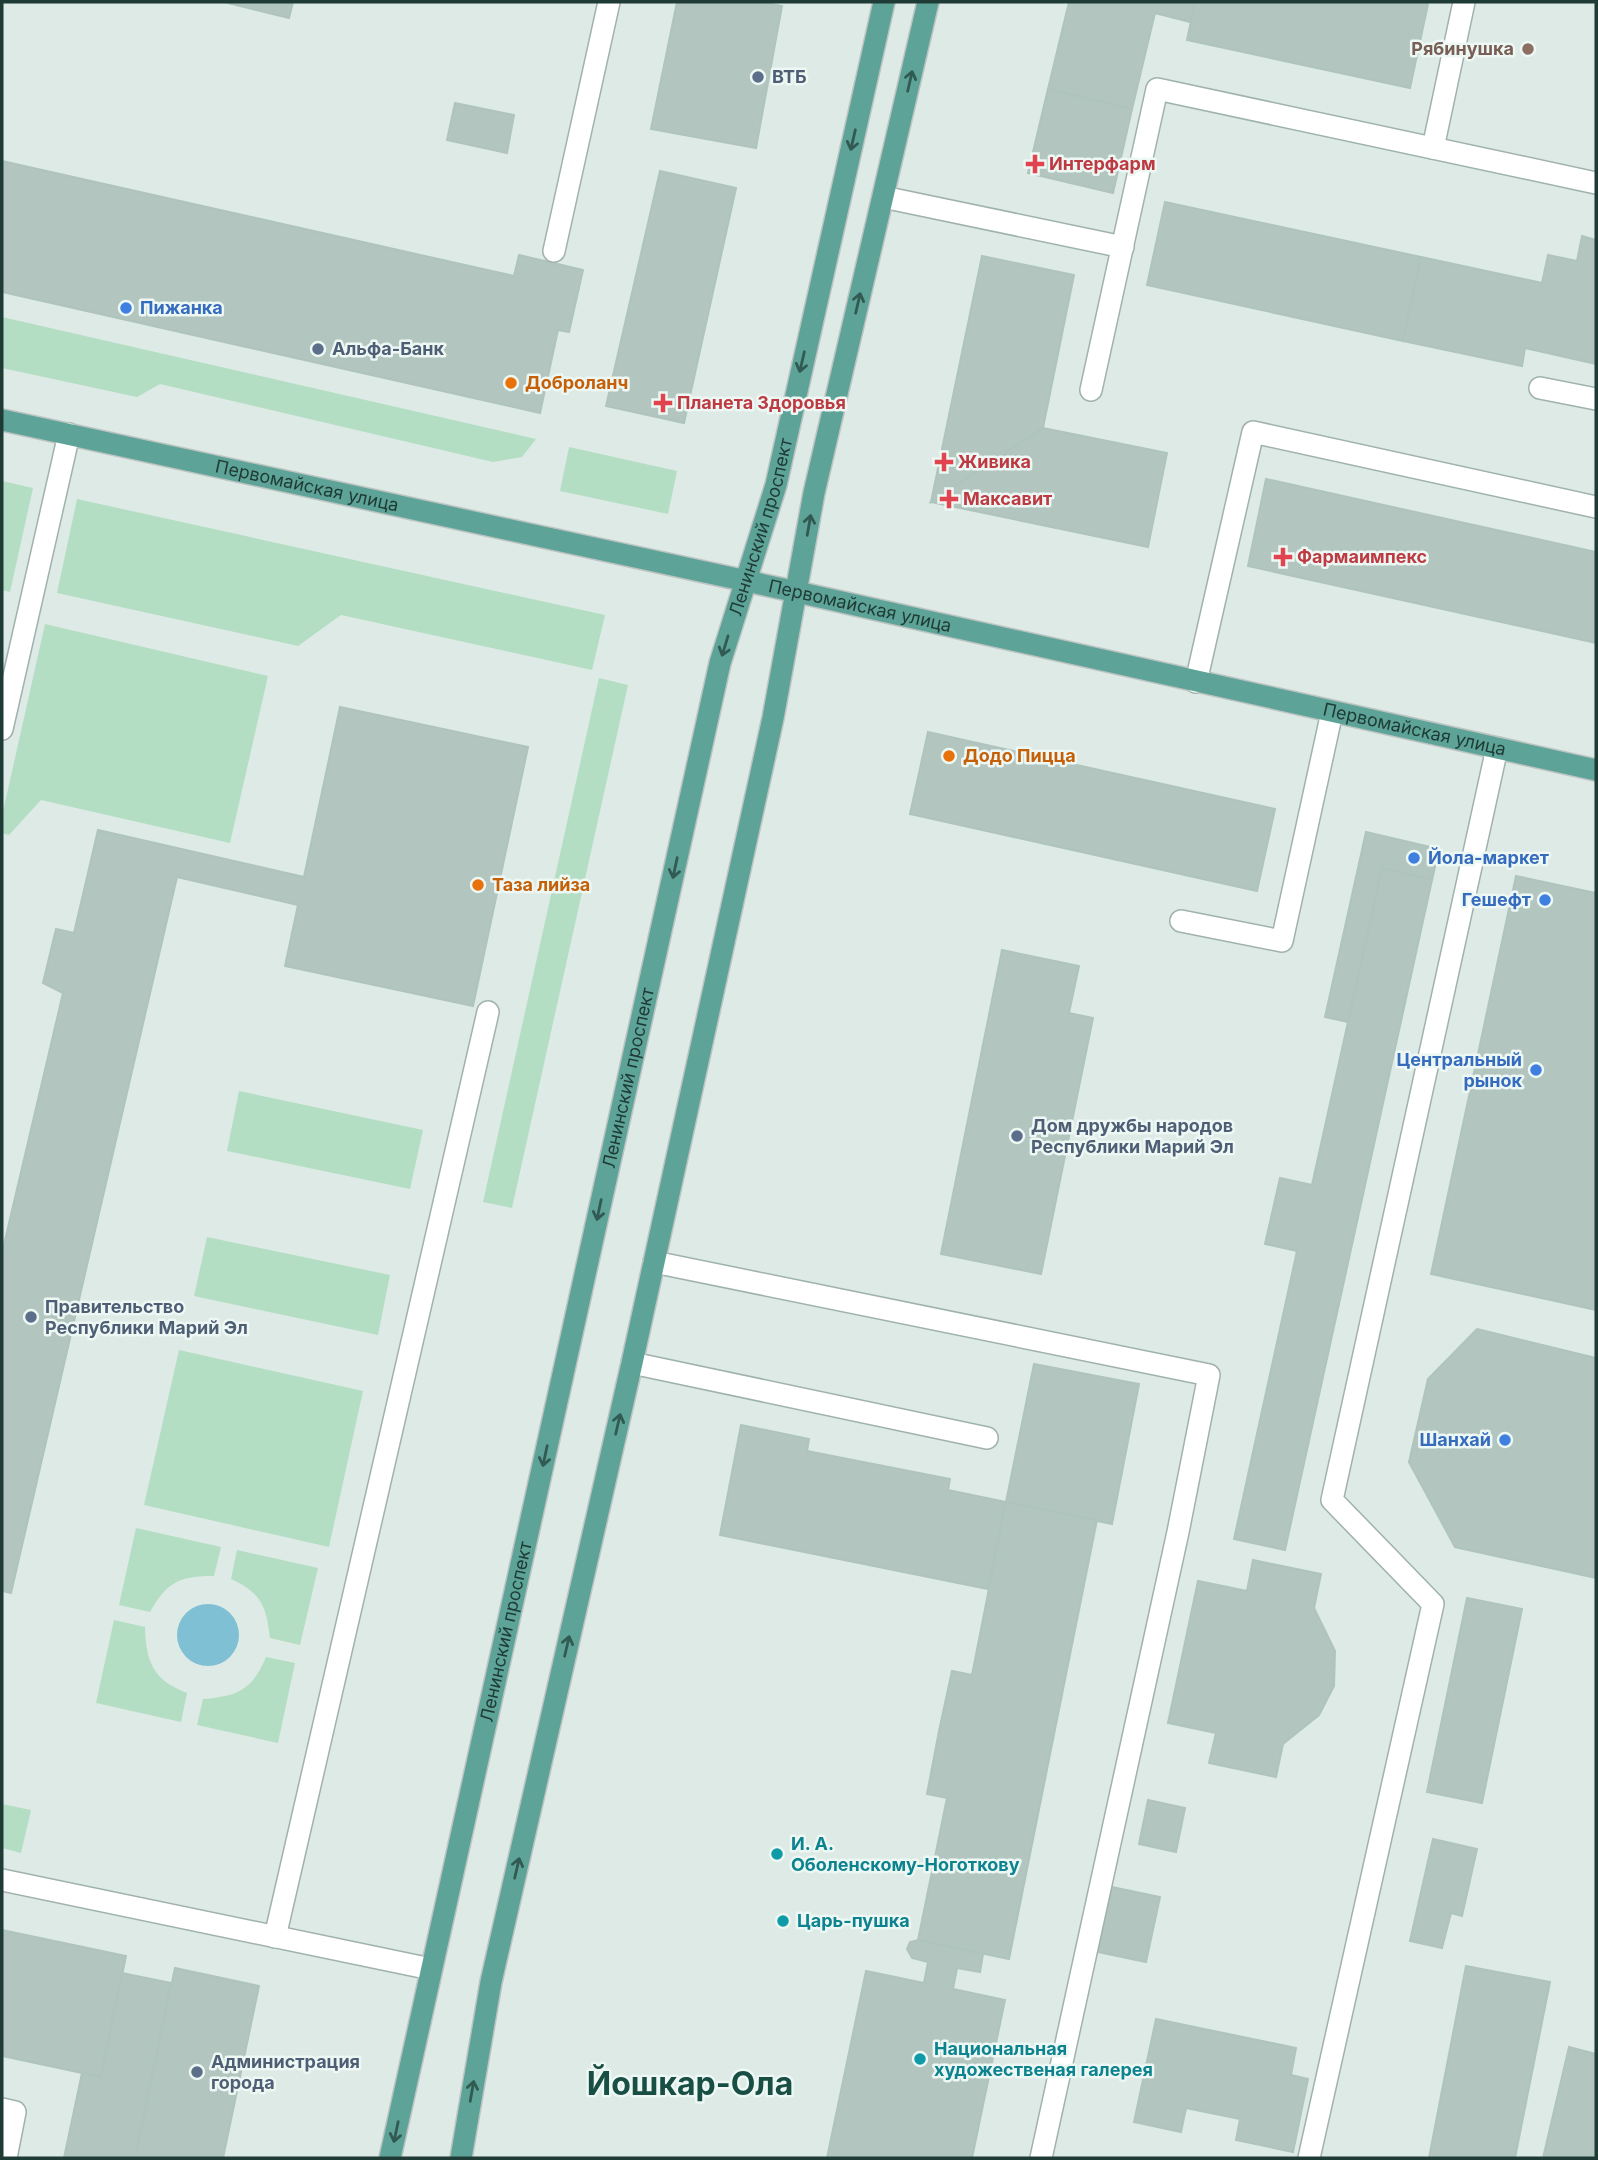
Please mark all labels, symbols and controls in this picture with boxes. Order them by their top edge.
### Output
place label: Рябинушка [1411,38,1514,59]
marker: Рябинушка [1520,41,1536,57]
place label: ВТБ [772,66,807,87]
marker: ВТБ [750,69,766,85]
one-way arrow [904,70,917,93]
one-way arrow [845,128,859,151]
place label: Интерфарм [1049,153,1156,174]
marker: Интерфарм [1027,156,1043,172]
one-way arrow [852,292,866,315]
place label: Пижанка [140,297,223,318]
marker: Пижанка [118,300,134,316]
place label: Альфа-Банк [332,338,444,359]
marker: Альфа-Банк [310,341,326,357]
one-way arrow [795,350,809,373]
place label: Доброланч [525,372,628,393]
marker: Доброланч [503,375,519,391]
place label: Планета Здоровья [677,392,846,413]
marker: Планета Здоровья [655,395,671,411]
street label: Ленинский проспект [724,436,796,618]
place label: Живика [958,451,1031,472]
marker: Живика [936,454,952,470]
street label: Первомайская улица [213,455,401,516]
place label: Максавит [963,488,1052,509]
marker: Максавит [941,491,957,507]
one-way arrow [803,514,816,537]
place label: Фармаимпекс [1297,546,1427,567]
marker: Фармаимпекс [1275,549,1291,565]
street label: Первомайская улица [767,575,954,636]
one-way arrow [718,635,731,657]
street label: Первомайская улица [1321,698,1508,760]
place label: Додо Пицца [963,745,1076,766]
marker: Додо Пицца [941,748,957,764]
place label: Йола-маркет [1428,847,1549,868]
marker: Йола-маркет [1406,850,1422,866]
one-way arrow [668,856,681,879]
place label: Таза лийза [492,874,590,895]
marker: Таза лийза [470,877,486,893]
place label: Гешефт [1462,889,1531,910]
marker: Гешефт [1537,892,1553,908]
street label: Ленинский проспект [598,985,658,1170]
place label: Центральный рынок [1397,1049,1523,1091]
marker: Центральный рынок [1528,1062,1544,1078]
place label: Дом дружбы народов Республики Марий Эл [1031,1115,1234,1157]
marker: Дом дружбы народов Республики Марий Эл [1009,1128,1025,1144]
one-way arrow [592,1198,606,1221]
place label: Правительство Республики Марий Эл [45,1296,248,1338]
marker: Правительство Республики Марий Эл [23,1309,39,1325]
one-way arrow [612,1413,625,1436]
place label: Шанхай [1419,1429,1491,1450]
marker: Шанхай [1497,1432,1513,1448]
one-way arrow [537,1444,551,1467]
street label: Ленинский проспект [476,1539,536,1724]
one-way arrow [561,1635,575,1658]
place label: И. А. Оболенскому-Ноготкову [791,1833,1020,1875]
marker: И. А. Оболенскому-Ноготкову [769,1846,785,1862]
one-way arrow [511,1857,524,1880]
place label: Царь-пушка [797,1910,910,1931]
marker: Царь-пушка [775,1913,791,1929]
place label: Национальная художественая галерея [934,2038,1153,2080]
place label: Администрация города [211,2051,360,2093]
marker: Национальная художественая галерея [912,2051,928,2067]
marker: Администрация города [189,2064,205,2080]
district label: Йошкар-Ола [587,2064,793,2103]
one-way arrow [466,2080,479,2103]
one-way arrow [388,2120,402,2143]

